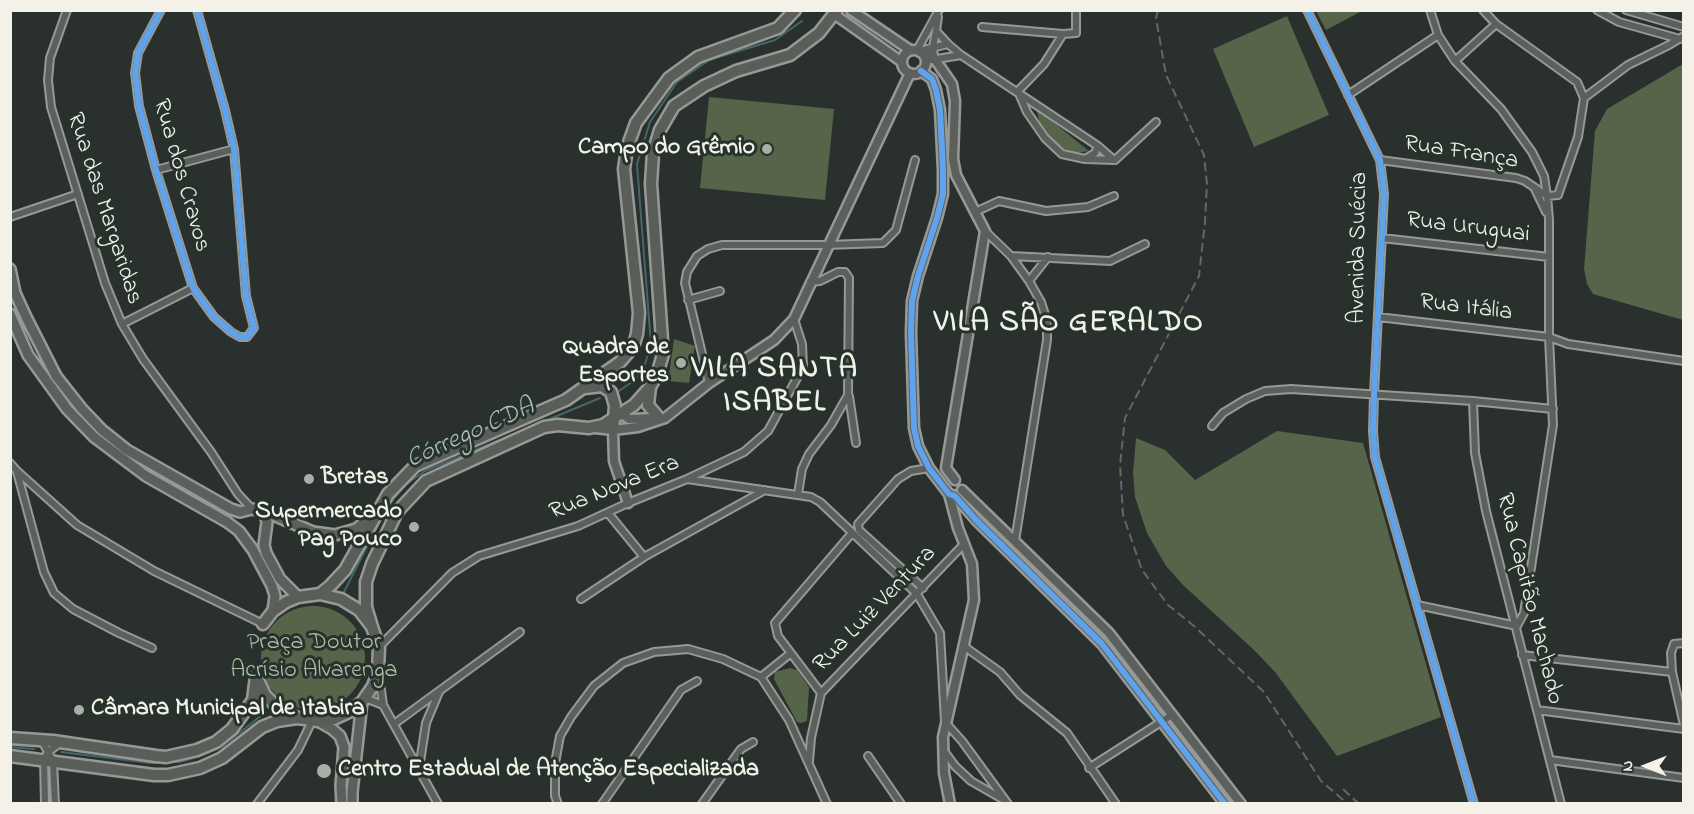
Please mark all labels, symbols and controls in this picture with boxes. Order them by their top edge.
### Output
street label: Rua dos Cravos [144,96,216,256]
street label: Rua das Margaridas [58,110,148,308]
street label: Rua França [1402,131,1520,177]
place label: Campo do Grêmio [578,135,755,163]
marker: Campo do Grêmio [760,142,774,156]
street label: Avenida Suécia [1344,172,1376,324]
street label: Rua Uruguai [1405,207,1531,251]
street label: Rua Itália [1418,289,1514,329]
district label: VILA SÃO GERALDO [934,307,1204,343]
place label: Quadra de Esportes [563,335,669,391]
district label: VILA SANTA ISABEL [692,353,858,424]
marker: Quadra de Esportes [674,356,688,370]
water label: Córrego CDA [402,393,540,477]
street label: Rua Nova Era [546,450,684,528]
place label: Bretas [321,465,389,493]
marker: Bretas [302,472,316,486]
street label: Rua Capitão Machado [1488,490,1568,708]
place label: Supermercado Pag Pouco [255,499,402,555]
marker: Supermercado Pag Pouco [407,520,421,534]
street label: Rua Luiz Ventura [808,541,944,679]
park label: Praça Doutor Acrísio Alvarenga [230,630,398,686]
place label: Câmara Municipal de Itabira [91,696,365,724]
marker: Câmara Municipal de Itabira [72,703,86,717]
north arrow [1616,736,1676,796]
place label: Centro Estadual de Atenção Especializada [338,757,759,785]
text: N [1616,761,1640,771]
marker: Centro Estadual de Atenção Especializada [315,762,333,780]

